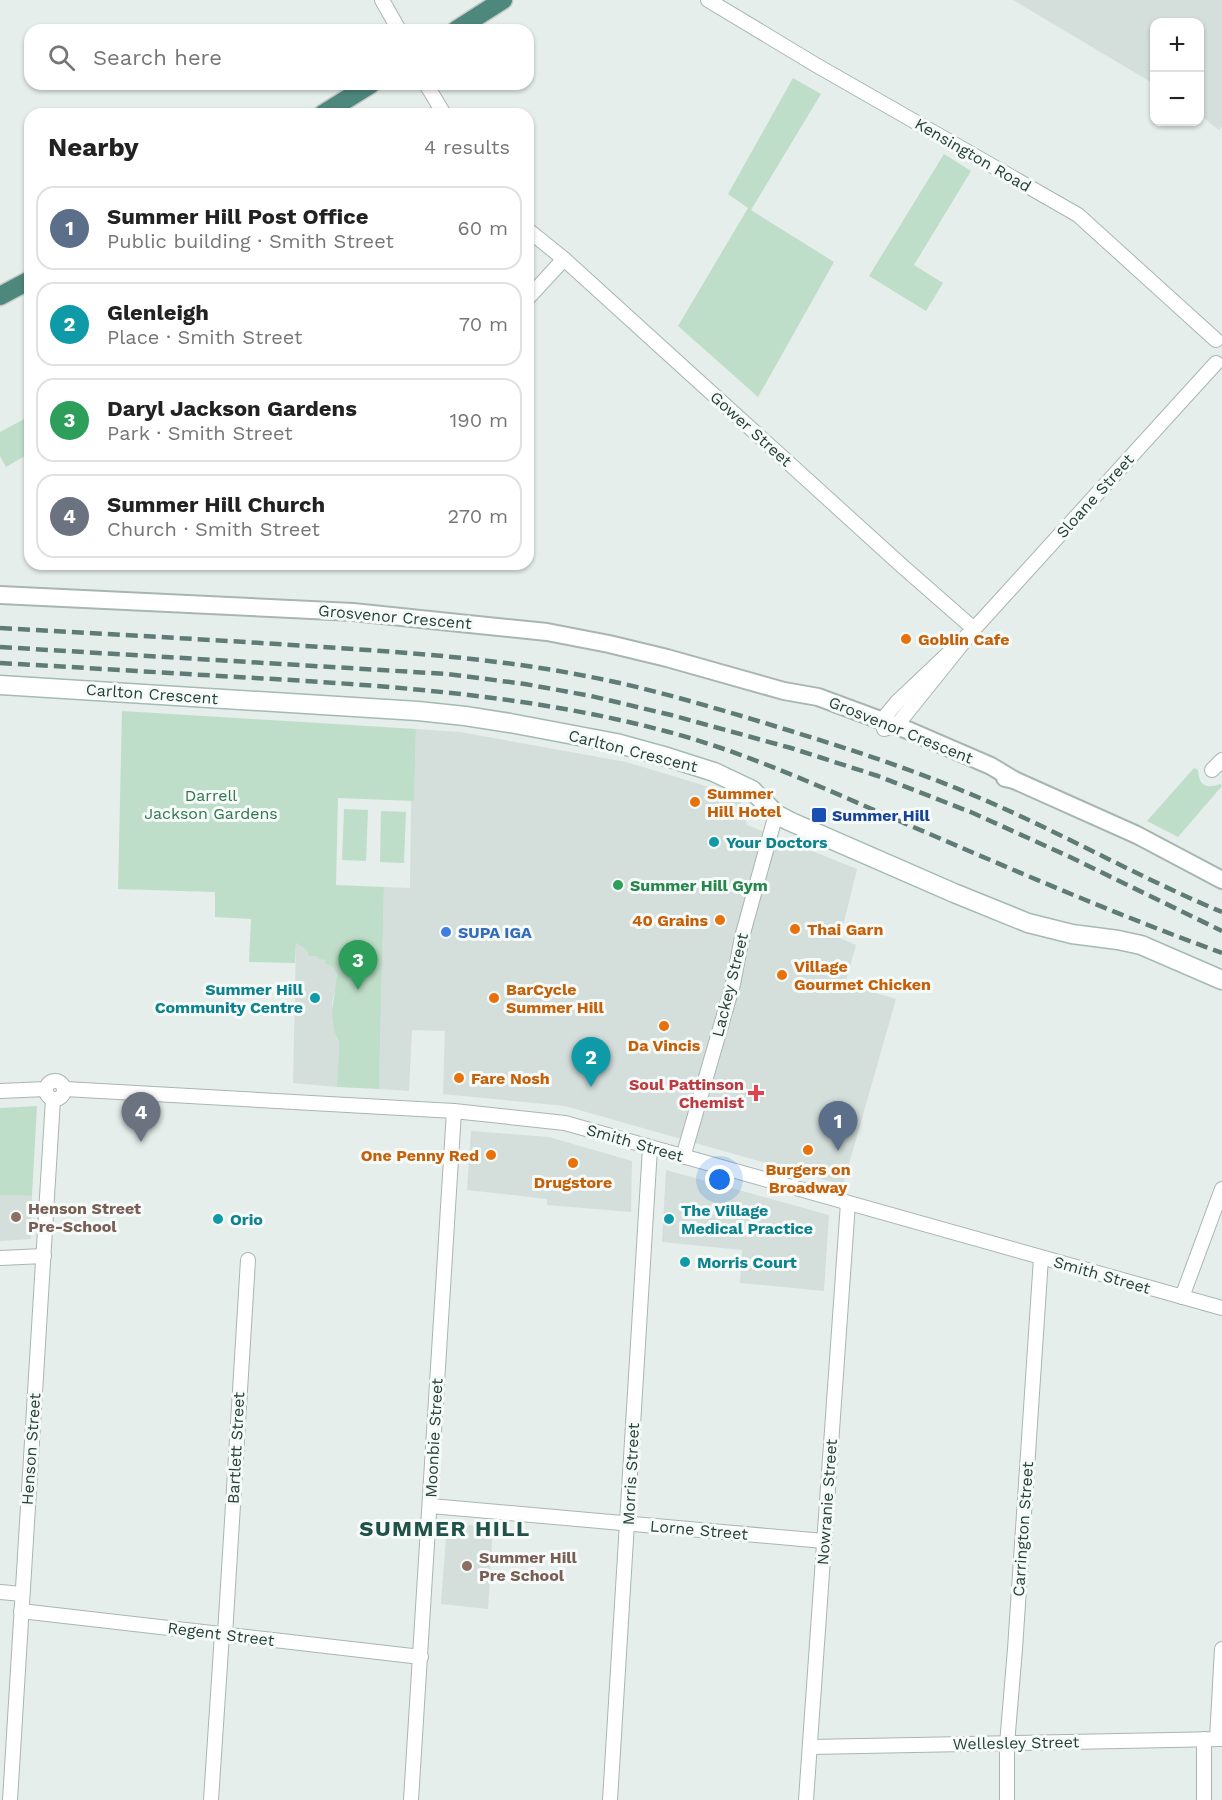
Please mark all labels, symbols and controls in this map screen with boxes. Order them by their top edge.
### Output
map controls [1150,18,1204,126]
button: + [1150,18,1204,72]
search box [24,24,534,90]
icon: search [45,41,78,74]
text: Search here [93,45,222,70]
button: − [1150,72,1204,126]
street label: Kensington Road [912,114,1034,196]
text: Nearby [48,132,139,162]
text: 4 results [424,135,510,159]
text: Summer Hill Post Office [107,204,368,229]
text: 1 [65,216,74,240]
text: 60 m [458,216,508,240]
text: Public building · Smith Street [107,229,394,253]
text: Glenleigh [107,300,209,325]
text: 2 [64,312,75,336]
text: 70 m [459,312,508,336]
text: Place · Smith Street [107,325,302,349]
street label: Gower Street [706,387,796,471]
text: Daryl Jackson Gardens [107,396,357,421]
text: 3 [64,408,75,432]
text: 190 m [450,408,508,432]
text: Park · Smith Street [107,421,293,445]
street label: Sloane Street [1052,450,1138,542]
text: Summer Hill Church [107,492,325,517]
text: 4 [63,504,76,528]
text: 270 m [448,504,508,528]
text: Church · Smith Street [107,517,320,541]
street label: Grosvenor Crescent [317,601,473,633]
place label: Goblin Cafe [918,630,1010,649]
marker: Goblin Cafe [899,632,913,646]
street label: Carlton Crescent [85,680,219,708]
street label: Grosvenor Crescent [826,692,976,768]
street label: Carlton Crescent [566,726,700,776]
place label: Summer Hill Hotel [707,784,782,821]
park label: Darrell Jackson Gardens [144,786,278,823]
marker: Summer Hill Hotel [688,795,702,809]
marker: Summer Hill [810,806,828,824]
place label: Summer Hill [832,806,931,825]
place label: Your Doctors [726,833,828,852]
marker: Your Doctors [707,835,721,849]
place label: Summer Hill Gym [630,876,768,895]
marker: Summer Hill Gym [611,878,625,892]
place label: 40 Grains [632,911,708,930]
marker: 40 Grains [713,913,727,927]
place label: Thai Garn [807,920,883,939]
marker: Thai Garn [788,922,802,936]
place label: SUPA IGA [458,923,532,942]
marker: SUPA IGA [439,925,453,939]
street label: Lackey Street [708,931,752,1039]
pin: 3 [338,940,378,990]
place label: Village Gourmet Chicken [794,957,931,994]
marker: Village Gourmet Chicken [775,968,789,982]
place label: Summer Hill Community Centre [155,980,304,1017]
place label: BarCycle Summer Hill [506,980,605,1017]
marker: Summer Hill Community Centre [308,991,322,1005]
marker: BarCycle Summer Hill [487,991,501,1005]
marker: Da Vincis [657,1019,671,1033]
place label: Da Vincis [628,1036,701,1055]
pin: 2 [572,1038,610,1087]
place label: Fare Nosh [471,1069,550,1088]
marker: Fare Nosh [452,1071,466,1085]
place label: Soul Pattinson Chemist [629,1075,744,1112]
marker: Soul Pattinson Chemist [749,1086,763,1100]
pin: 4 [122,1092,160,1142]
pin: 1 [818,1102,858,1151]
street label: Smith Street [584,1120,686,1166]
marker: Burgers on Broadway [801,1143,815,1157]
place label: One Penny Red [361,1146,479,1165]
marker: One Penny Red [484,1148,498,1162]
marker: Drugstore [566,1156,580,1170]
place label: Burgers on Broadway [765,1160,851,1197]
your location [705,1165,734,1194]
place label: Drugstore [534,1173,612,1192]
place label: Henson Street Pre-School [28,1199,141,1236]
place label: The Village Medical Practice [681,1201,813,1238]
marker: Henson Street Pre-School [9,1210,23,1224]
place label: Orio [230,1210,263,1229]
marker: Orio [211,1212,225,1226]
marker: The Village Medical Practice [662,1212,676,1226]
street label: Smith Street [1051,1252,1153,1298]
place label: Morris Court [697,1253,797,1272]
marker: Morris Court [678,1255,692,1269]
street label: Moonbie Street [421,1377,447,1498]
street label: Bartlett Street [224,1391,248,1504]
street label: Henson Street [18,1392,44,1506]
street label: Morris Street [619,1422,643,1526]
street label: Nowranie Street [813,1438,841,1566]
street label: Carrington Street [1009,1460,1037,1597]
district label: SUMMER HILL [359,1516,531,1541]
street label: Lorne Street [649,1516,749,1544]
place label: Summer Hill Pre School [479,1548,578,1585]
marker: Summer Hill Pre School [460,1559,474,1573]
street label: Regent Street [167,1618,276,1650]
street label: Wellesley Street [952,1732,1080,1754]

